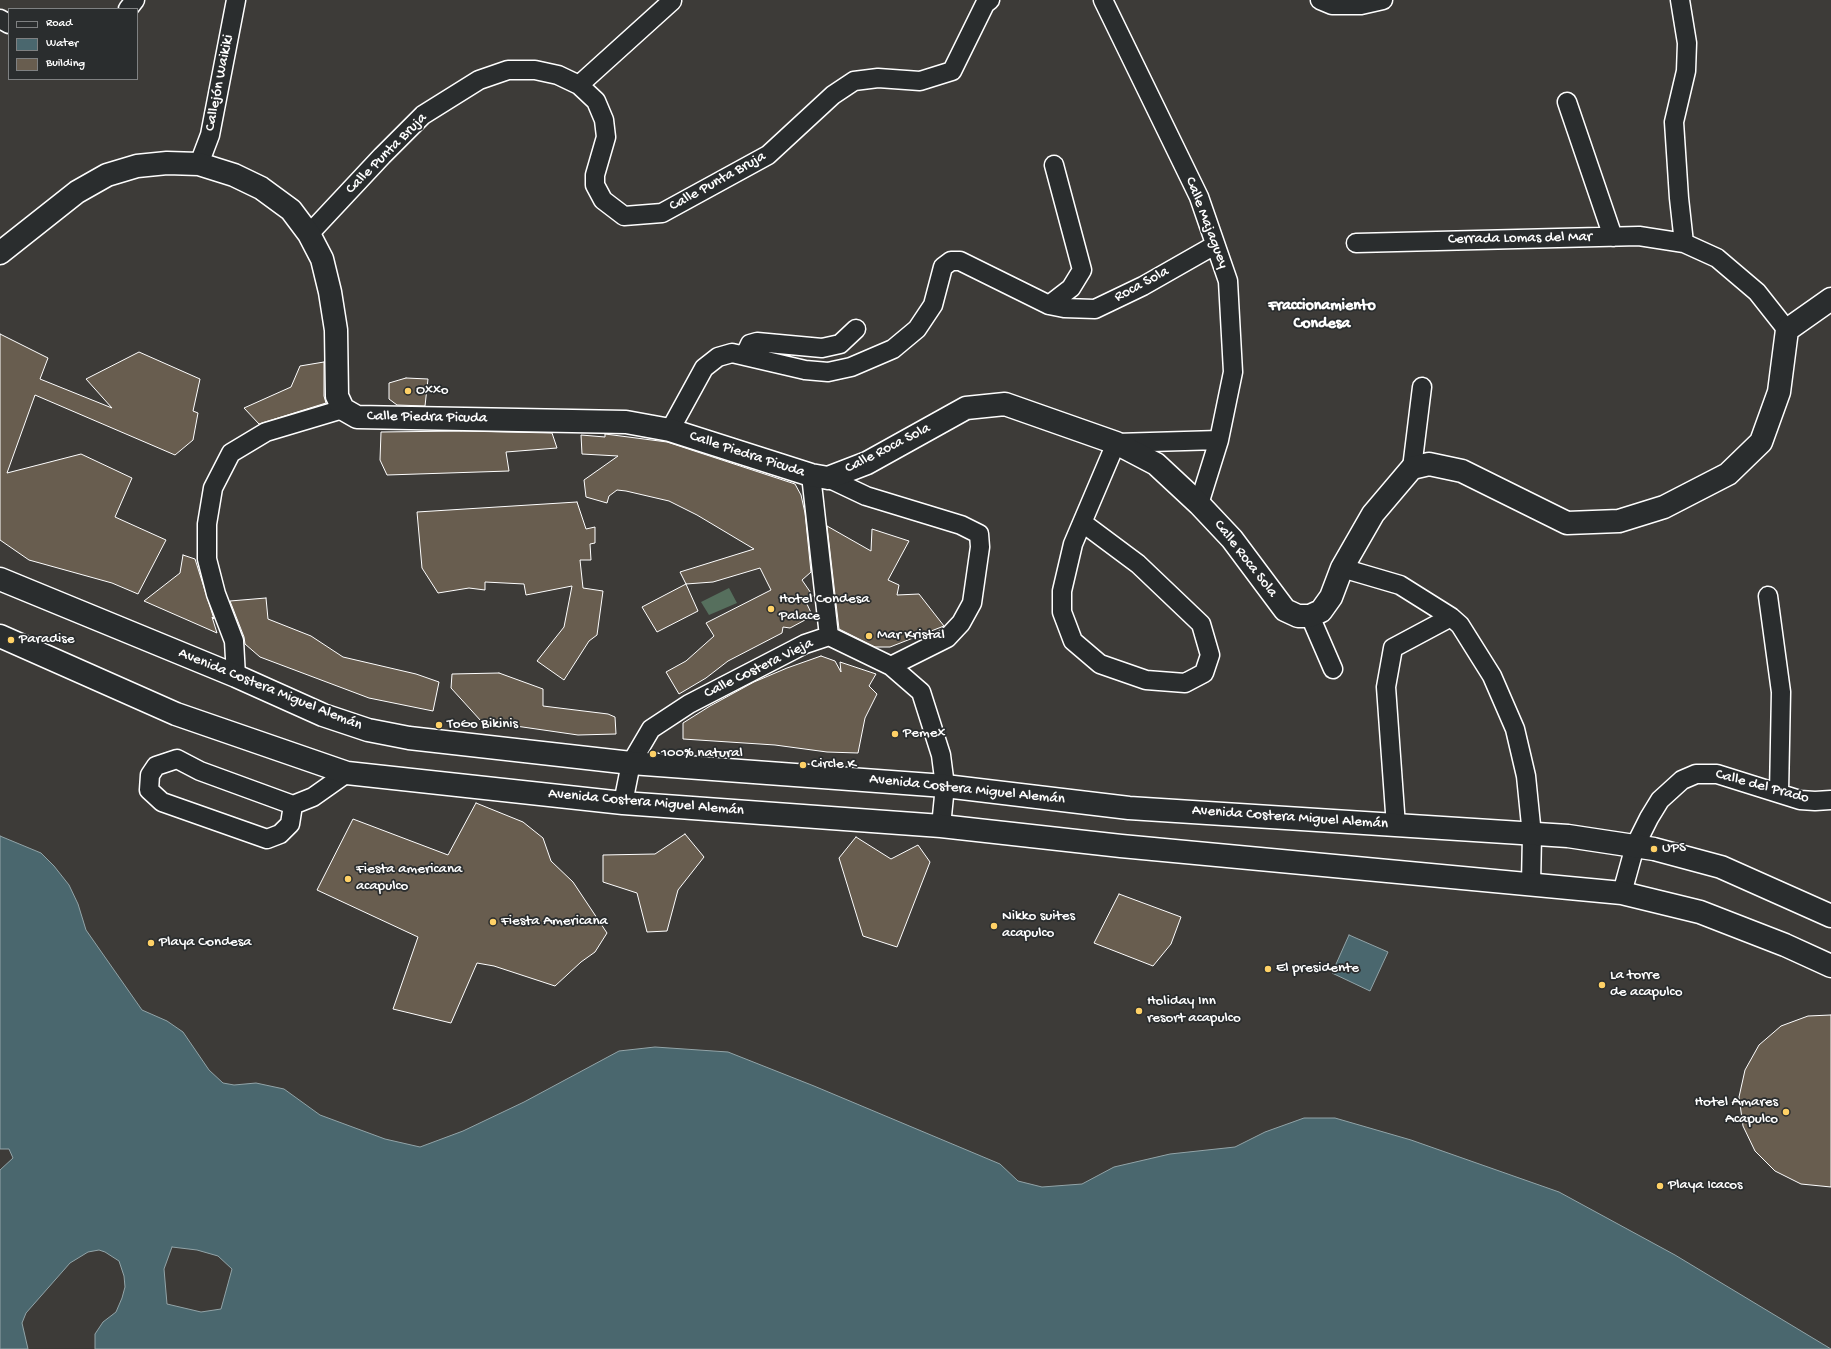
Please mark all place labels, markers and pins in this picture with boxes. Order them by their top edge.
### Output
place label: Oxxo [416,382,449,400]
marker: Oxxo [403,386,413,396]
place label: Hotel Condesa Palace [779,591,869,626]
marker: Hotel Condesa Palace [766,604,776,614]
place label: Mar Kristal [877,627,945,645]
place label: Paradise [19,631,75,649]
marker: Mar Kristal [864,631,874,641]
marker: Paradise [6,635,16,645]
place label: ToGo Bikinis [447,716,518,734]
marker: ToGo Bikinis [434,720,444,730]
place label: Pemex [903,725,945,743]
marker: Pemex [890,729,900,739]
place label: 100% natural [661,745,743,763]
marker: 100% natural [648,749,658,759]
place label: Circle K [811,756,856,774]
marker: Circle K [798,760,808,770]
place label: UPS [1662,840,1686,858]
marker: UPS [1649,844,1659,854]
place label: Fiesta americana acapulco [356,861,462,896]
marker: Fiesta americana acapulco [343,874,353,884]
place label: Nikko suites acapulco [1002,908,1075,943]
place label: Fiesta Americana [501,913,608,931]
marker: Fiesta Americana [488,917,498,927]
marker: Nikko suites acapulco [989,921,999,931]
place label: Playa Condesa [159,934,252,952]
marker: Playa Condesa [146,938,156,948]
place label: El presidente [1276,960,1359,978]
marker: El presidente [1263,964,1273,974]
place label: La torre de acapulco [1610,967,1682,1002]
marker: La torre de acapulco [1597,980,1607,990]
place label: Holiday Inn resort acapulco [1147,993,1241,1028]
marker: Holiday Inn resort acapulco [1134,1006,1144,1016]
place label: Hotel Amares Acapulco [1695,1094,1778,1129]
marker: Hotel Amares Acapulco [1781,1107,1791,1117]
place label: Playa Icacos [1668,1177,1743,1195]
marker: Playa Icacos [1655,1181,1665,1191]

